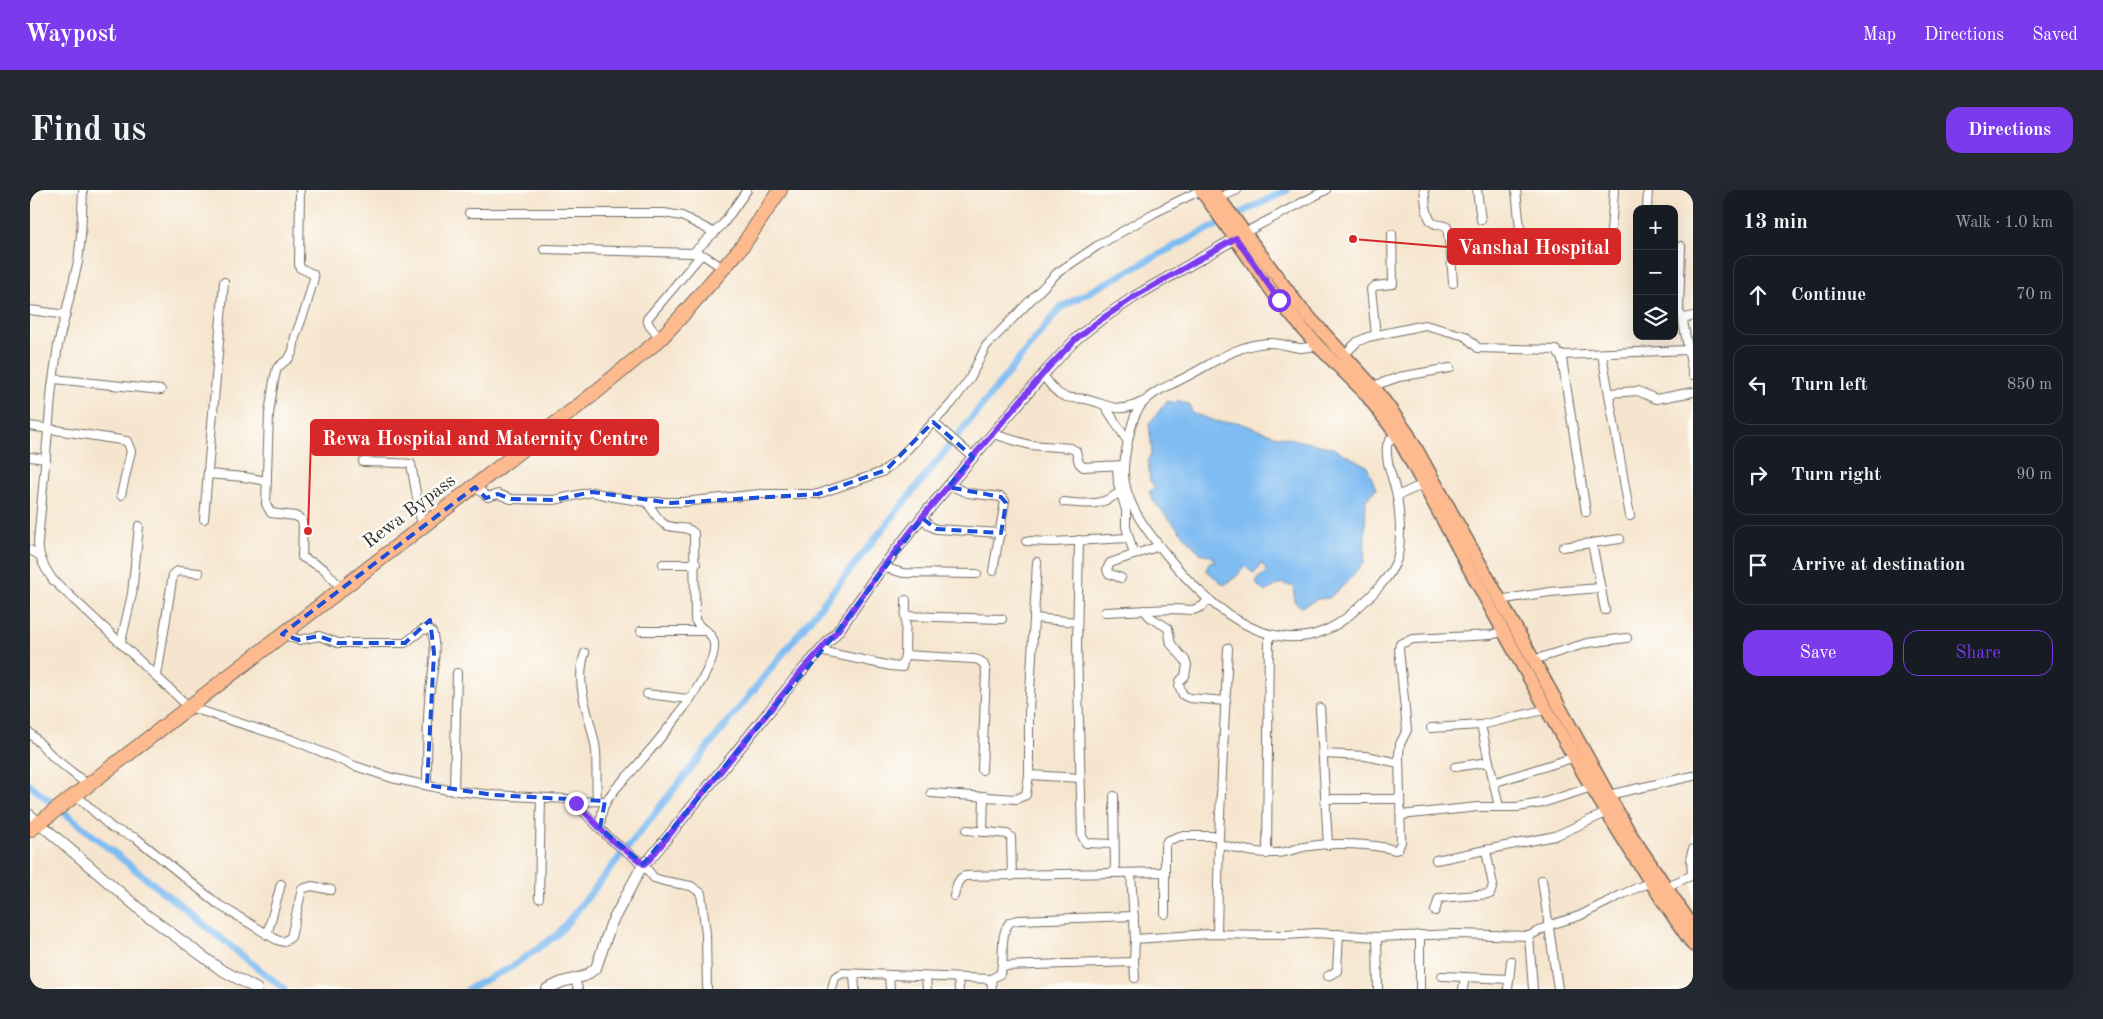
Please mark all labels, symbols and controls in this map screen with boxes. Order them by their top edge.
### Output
text: Waypost [25,23,117,47]
text: Map [1863,26,1896,44]
text: Directions [1924,26,2004,44]
text: Saved [2032,26,2078,44]
button: Directions [1946,107,2073,153]
text: Find us [30,113,146,148]
map controls [1633,205,1678,340]
button: + [1633,205,1678,250]
text: 13 min [1743,212,1808,233]
text: Walk · 1.0 km [1955,215,2053,231]
callout: Vanshal Hospital [1448,229,1620,264]
text: Vanshal Hospital [1458,239,1610,259]
button: − [1633,250,1678,295]
icon: ahead [1744,281,1772,309]
text: Continue [1791,286,1866,305]
text: 70 m [2016,287,2052,303]
route start [1268,289,1291,312]
button: layers [1633,295,1678,340]
icon: left [1744,371,1772,399]
text: Turn left [1791,376,1868,395]
text: 850 m [2007,377,2052,393]
callout: Rewa Hospital and Maternity Centre [311,420,658,455]
text: Rewa Hospital and Maternity Centre [322,430,648,450]
icon: right [1744,461,1772,489]
text: Turn right [1791,466,1881,485]
text: 90 m [2016,467,2052,483]
street label: Rewa Bypass [360,471,460,553]
icon: arrive [1744,551,1772,579]
text: Arrive at destination [1791,556,1965,575]
button: Save [1743,630,1893,676]
button: Share [1903,630,2053,676]
route end [565,792,588,815]

